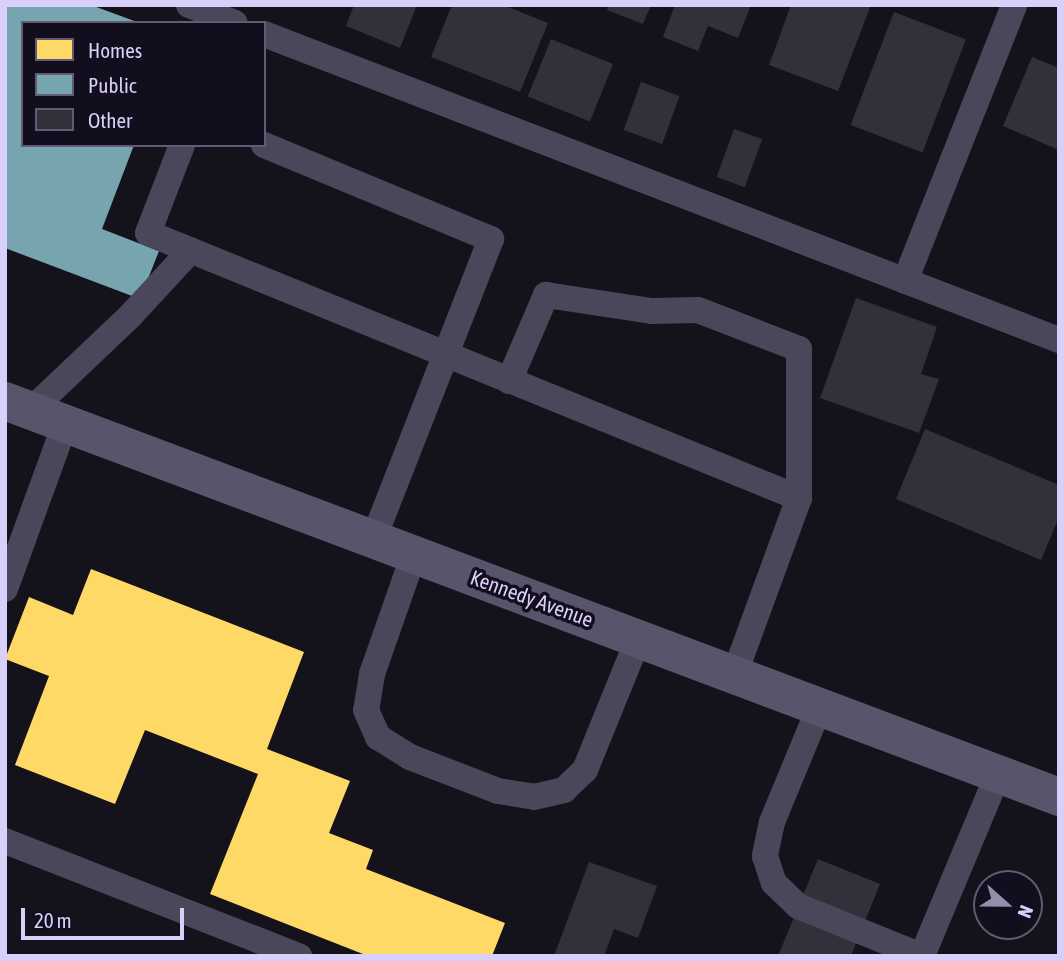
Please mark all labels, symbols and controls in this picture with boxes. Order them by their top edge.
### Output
legend [21,21,266,147]
text: Homes [88,38,142,62]
text: Public [88,73,137,97]
text: Other [88,108,132,132]
street label: Kennedy Avenue [467,564,597,632]
north arrow [973,870,1043,940]
scale bar [24,894,187,938]
text: N [1013,903,1038,921]
text: 20 m [34,908,72,932]

